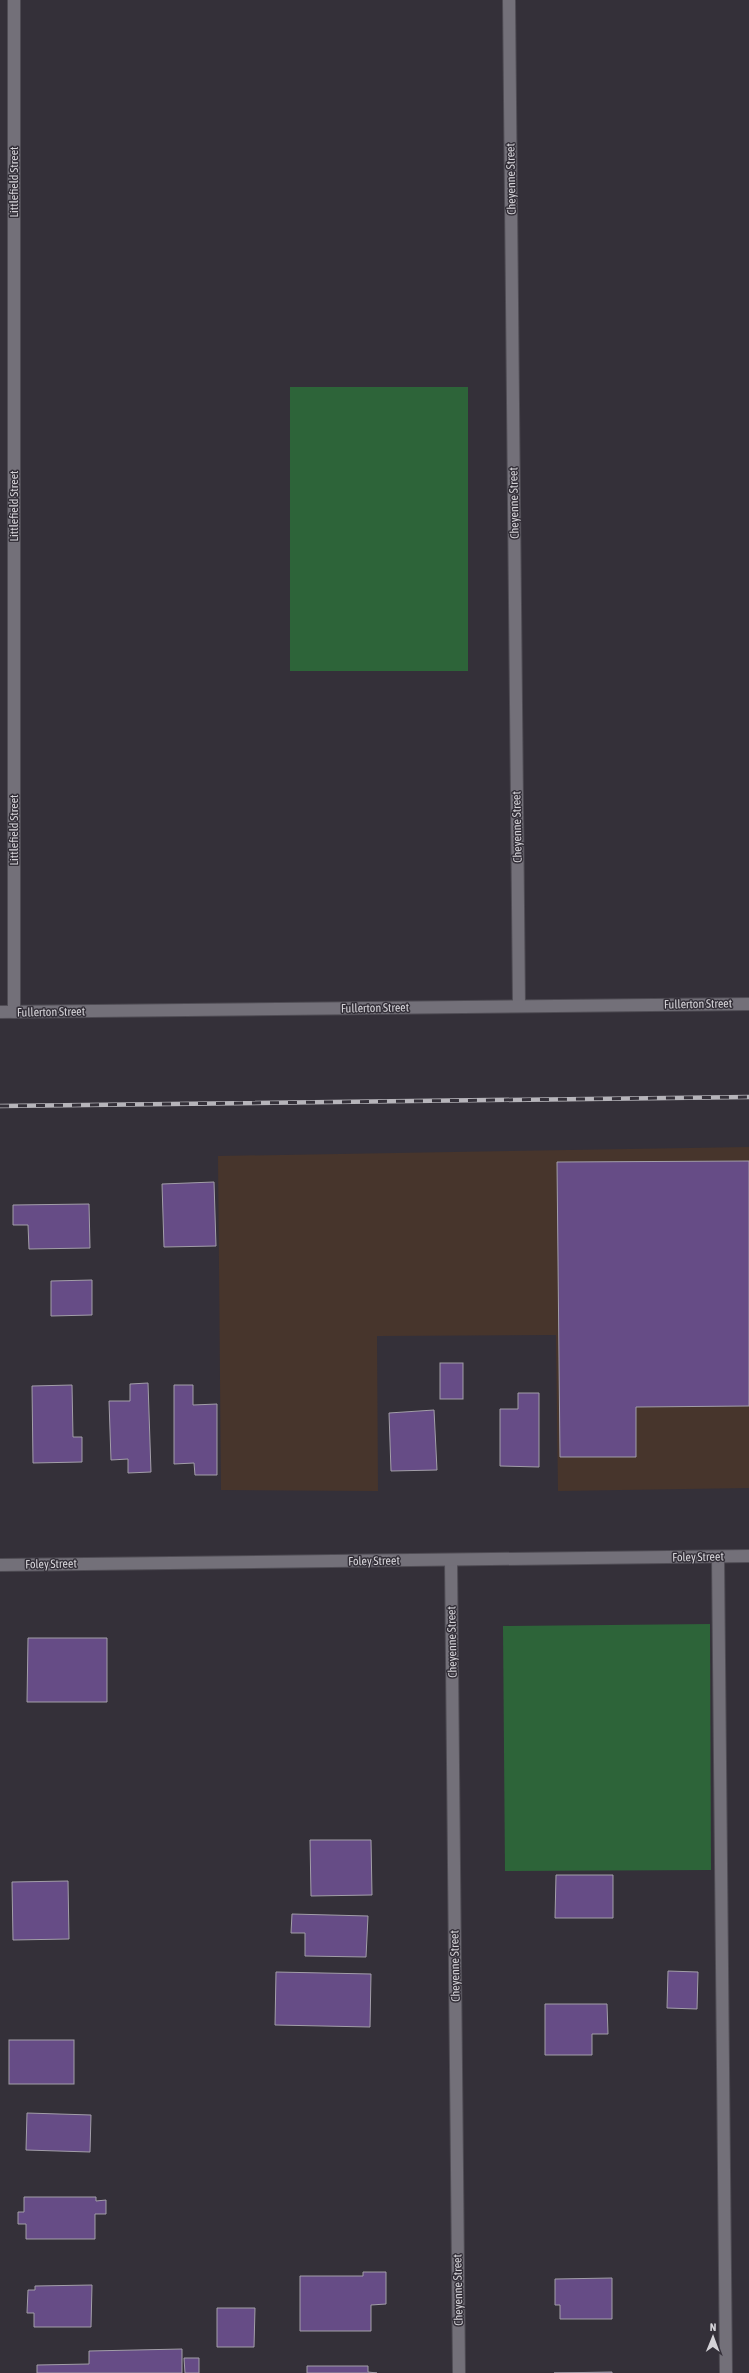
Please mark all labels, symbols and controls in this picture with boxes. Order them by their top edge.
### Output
street label: Cheyenne Street [503,142,519,215]
street label: Littlefield Street [7,146,21,218]
street label: Cheyenne Street [506,466,522,539]
street label: Littlefield Street [7,470,21,542]
street label: Cheyenne Street [509,790,525,863]
street label: Littlefield Street [7,794,21,866]
street label: Fullerton Street [664,996,733,1012]
street label: Fullerton Street [341,1000,410,1016]
street label: Fullerton Street [17,1004,86,1020]
street label: Foley Street [672,1550,724,1564]
street label: Foley Street [348,1554,400,1568]
street label: Foley Street [25,1557,77,1571]
street label: Cheyenne Street [444,1605,460,1678]
street label: Cheyenne Street [447,1929,463,2002]
street label: Cheyenne Street [450,2253,466,2326]
north arrow [693,2317,733,2357]
text: N [710,2321,717,2333]

